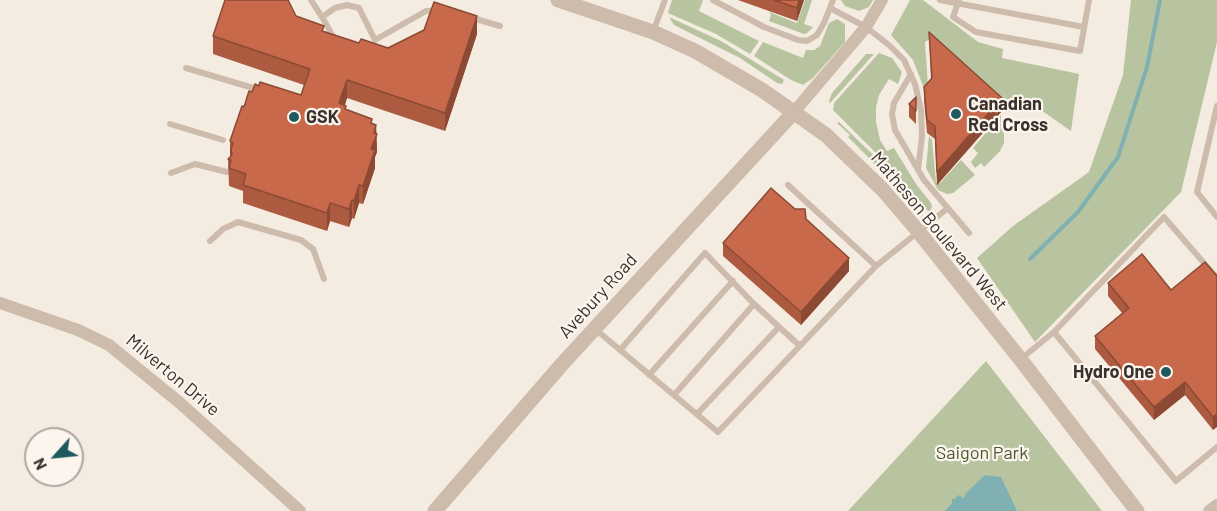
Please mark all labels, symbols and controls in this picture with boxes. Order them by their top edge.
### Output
place label: Canadian Red Cross [968,93,1048,136]
place label: GSK [306,106,339,128]
marker: Canadian Red Cross [949,107,963,121]
marker: GSK [287,110,301,124]
street label: Matheson Boulevard West [866,147,1012,315]
street label: Avebury Road [554,249,642,343]
street label: Milverton Drive [122,330,224,420]
place label: Hydro One [1073,361,1154,383]
marker: Hydro One [1159,365,1173,379]
north arrow [24,427,84,487]
park label: Saigon Park [936,442,1028,464]
text: N [28,455,50,474]

